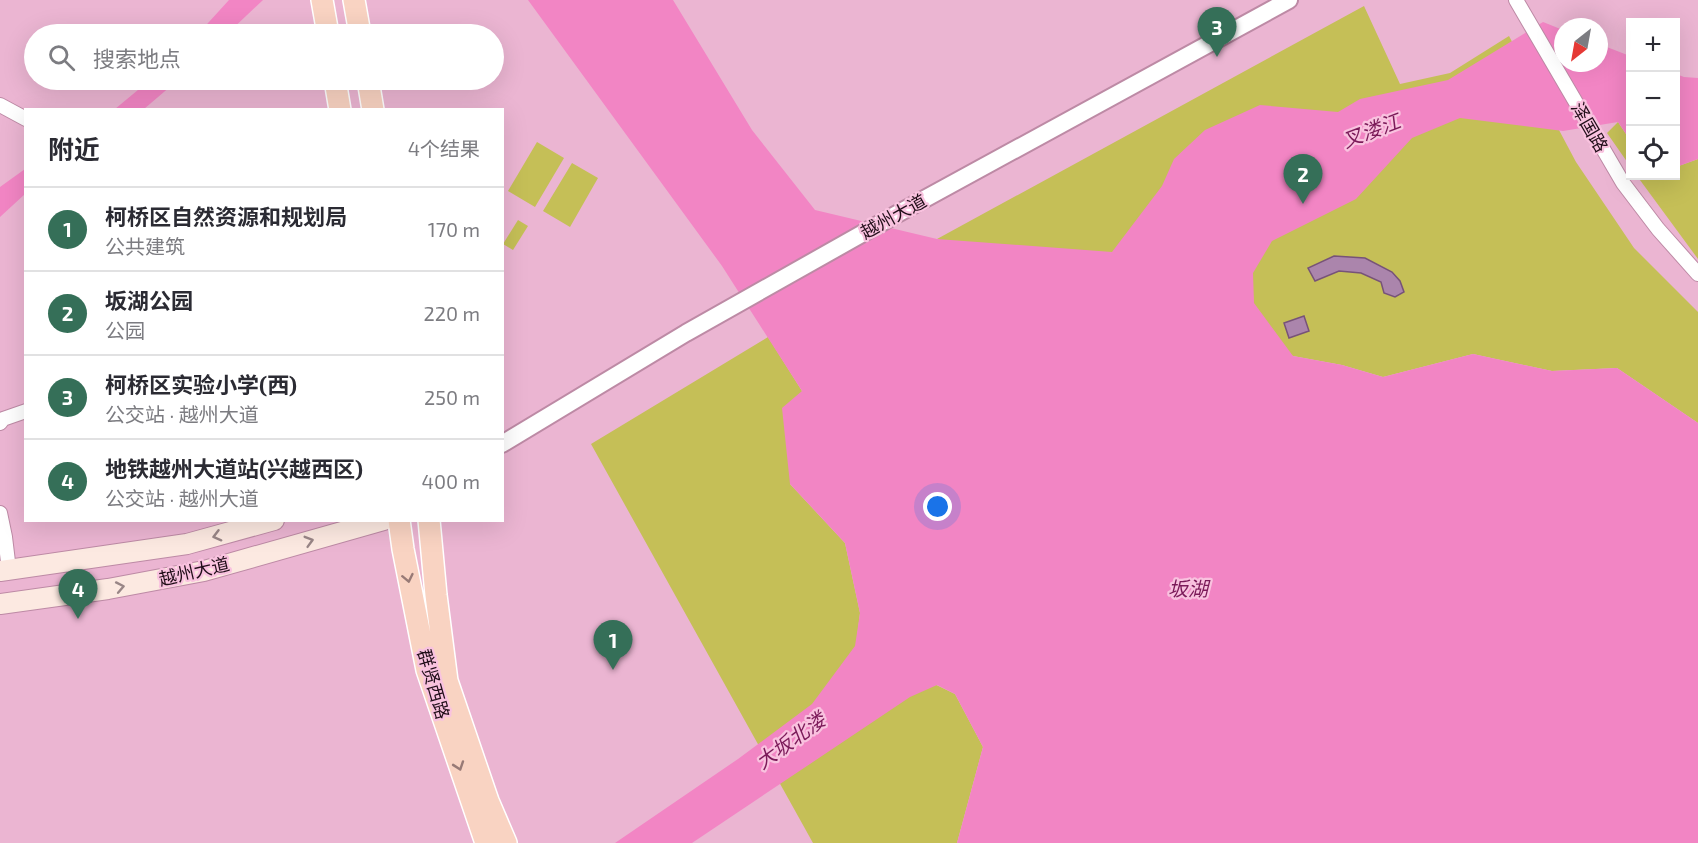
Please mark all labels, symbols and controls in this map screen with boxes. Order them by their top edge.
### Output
pin: 3 [1198,8,1236,57]
north arrow [1554,18,1608,72]
map controls [1626,18,1680,180]
button: + [1626,18,1680,72]
search box [24,24,504,90]
icon: search [45,41,78,74]
text: 搜索地点 [93,45,181,71]
button: − [1626,72,1680,126]
street label: 泽国路 [1567,98,1613,156]
water label: 叉溇江 [1339,107,1405,152]
button: locate [1626,126,1680,180]
text: 附近 [48,133,100,164]
text: 4个结果 [408,136,480,160]
pin: 2 [1284,154,1322,204]
street label: 越州大道 [856,189,930,243]
text: 柯桥区自然资源和规划局 [105,203,347,229]
text: 1 [63,217,72,241]
text: 170 m [428,217,480,241]
text: 公共建筑 [105,234,185,258]
text: 坂湖公园 [105,287,193,313]
text: 2 [62,301,73,325]
text: 220 m [423,301,480,325]
text: 公园 [105,318,145,342]
text: 柯桥区实验小学(西) [105,371,297,397]
text: 3 [62,385,73,409]
text: 250 m [424,385,480,409]
text: 公交站 · 越州大道 [105,402,259,426]
text: 地铁越州大道站(兴越西区) [105,455,363,481]
text: 4 [61,469,74,493]
text: 400 m [422,469,480,493]
text: 公交站 · 越州大道 [105,486,259,510]
your location [923,492,952,521]
one-way arrow [213,528,223,541]
one-way arrow [304,536,314,548]
street label: 越州大道 [156,552,232,590]
pin: 4 [58,570,98,619]
one-way arrow [401,573,414,583]
water label: 坂湖 [1168,576,1211,600]
one-way arrow [115,581,125,594]
pin: 1 [594,620,632,670]
street label: 群贤西路 [414,646,454,722]
water label: 大坂北溇 [751,706,831,773]
one-way arrow [452,760,465,771]

